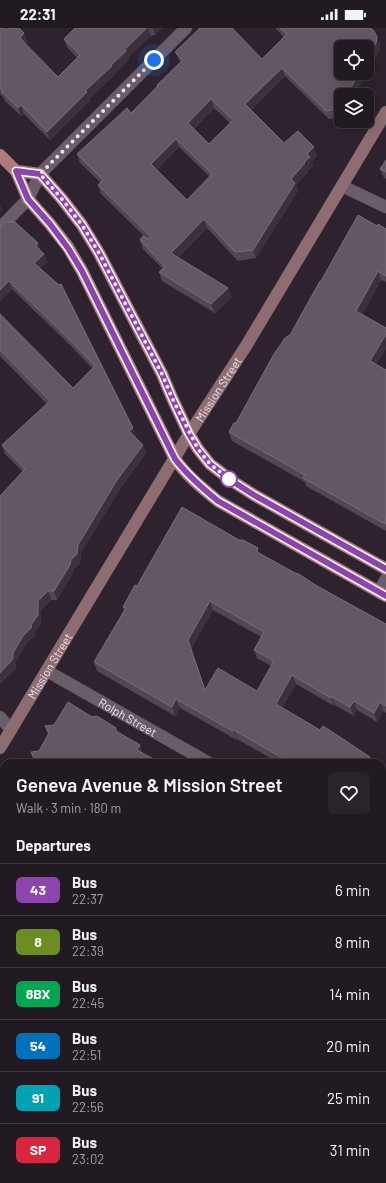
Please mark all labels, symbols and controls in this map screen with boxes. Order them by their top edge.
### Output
text: 22:31 [20,5,56,23]
map controls [334,40,374,128]
button: locate [334,40,374,80]
your location [144,50,164,70]
button: layers [334,88,374,128]
street label: Mission Street [192,354,244,424]
unlabelled marker [220,470,238,488]
street label: Mission Street [24,630,75,701]
street label: Rolph Street [96,695,160,739]
button: heart [328,772,370,814]
text: Geneva Avenue & Mission Street [16,773,283,796]
text: Walk · 3 min · 180 m [16,800,121,816]
text: Departures [16,836,91,854]
text: Bus [72,873,97,891]
text: 43 [30,881,46,898]
text: 6 min [335,881,370,899]
text: 22:37 [72,891,103,907]
text: Bus [72,925,97,943]
text: 8 [34,933,42,950]
text: 8 min [335,933,370,951]
text: 22:39 [72,943,104,959]
text: Bus [72,977,97,995]
text: 8BX [26,985,50,1002]
text: 14 min [329,985,370,1003]
text: 22:45 [72,995,104,1011]
text: Bus [72,1029,97,1047]
text: 54 [30,1037,46,1054]
text: 20 min [326,1037,370,1055]
text: 22:51 [72,1047,101,1063]
text: Bus [72,1081,97,1099]
text: 91 [32,1089,44,1106]
text: 25 min [327,1089,370,1107]
text: 22:56 [72,1099,104,1115]
text: Bus [72,1133,97,1151]
text: SP [30,1141,46,1158]
text: 31 min [330,1141,370,1159]
text: 23:02 [72,1151,104,1167]

